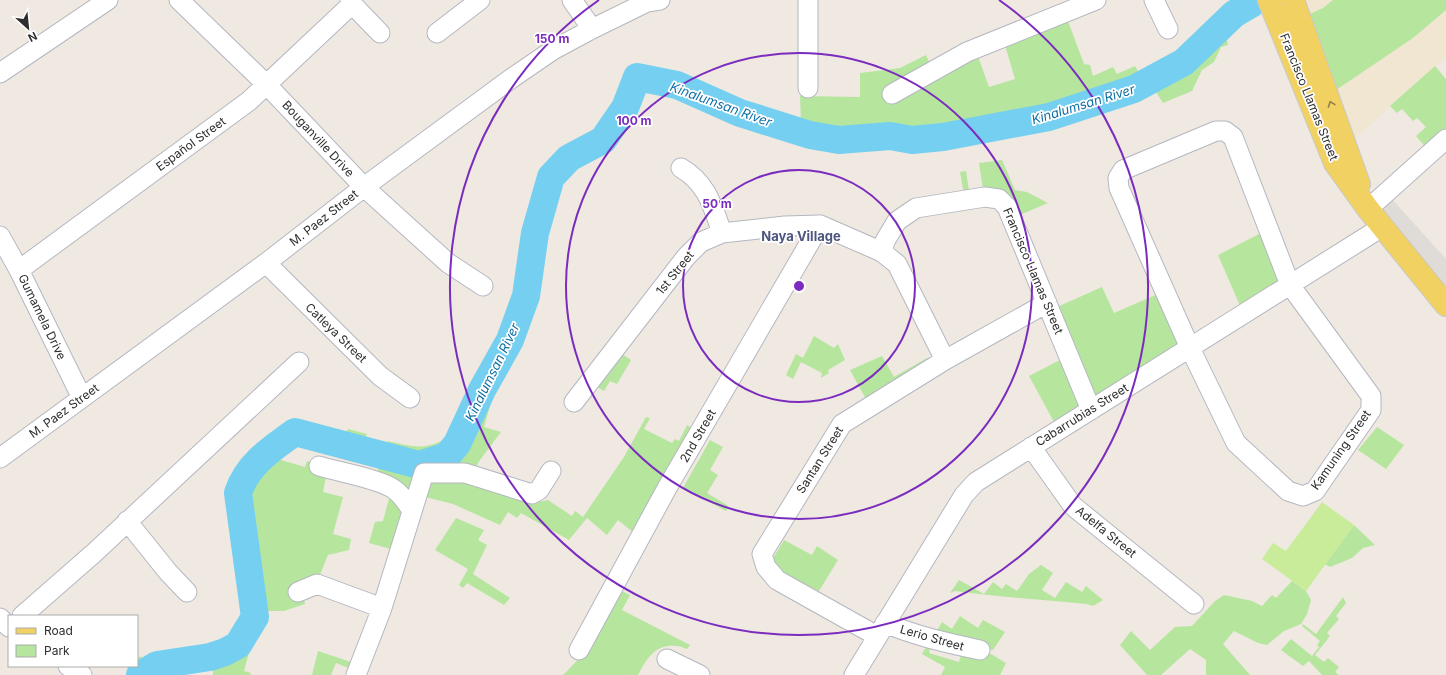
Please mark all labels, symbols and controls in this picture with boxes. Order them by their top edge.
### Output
north arrow [8,8,48,48]
text: N [26,29,39,45]
text: 150 m [535,31,569,46]
street label: Francisco Llamas Street [1277,31,1342,163]
water label: Kinalumsan River [668,78,775,130]
water label: Kinalumsan River [1029,80,1138,127]
street label: Bouganville Drive [279,97,358,180]
one-way arrow [1327,101,1335,108]
street label: Español Street [153,113,228,174]
text: 100 m [616,113,652,128]
street label: M. Paez Street [286,186,361,249]
text: 50 m [702,196,732,211]
street label: Francisco Llamas Street [1000,205,1067,336]
district label: Naya Village [761,228,841,244]
street label: 1st Street [652,248,697,298]
street label: Gumamela Drive [15,271,70,362]
centre of rings [792,279,806,293]
street label: Catleya Street [302,300,370,366]
water label: Kinalumsan River [461,319,523,424]
street label: M. Paez Street [26,380,102,441]
street label: Cabarrubias Street [1033,380,1131,449]
street label: 2nd Street [676,406,719,465]
street label: Kamuning Street [1307,407,1374,493]
street label: Santan Street [793,423,846,496]
street label: Adelfa Street [1073,503,1140,561]
legend [8,615,138,667]
street label: Lerio Street [898,621,966,654]
text: Road [44,623,73,638]
text: Park [44,643,70,658]

